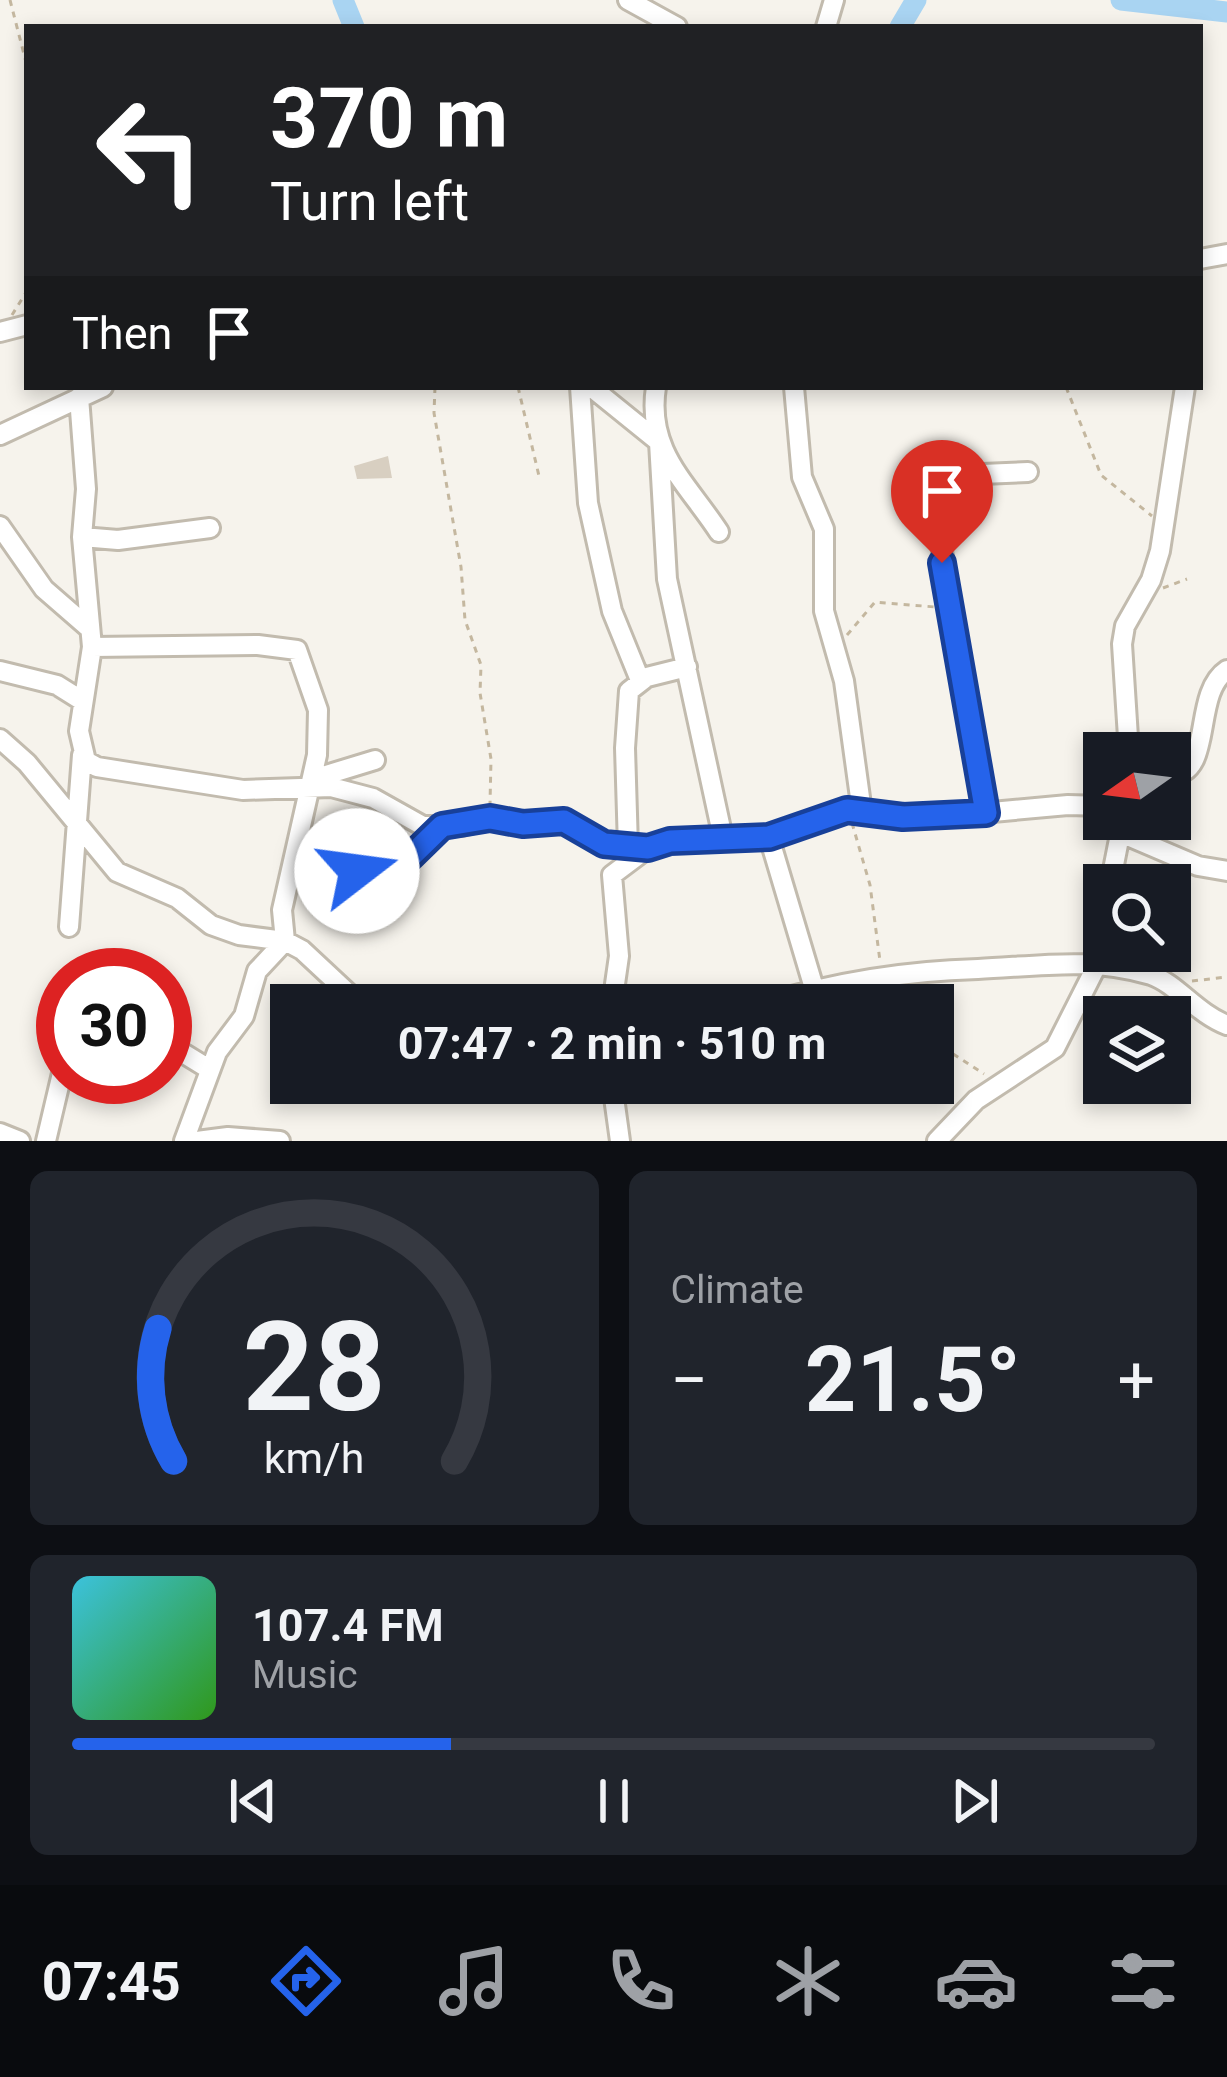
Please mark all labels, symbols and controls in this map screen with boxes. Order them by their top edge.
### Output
text: 370 m [270,69,508,168]
icon: left [72,72,228,228]
text: Turn left [270,170,469,233]
icon: arrive [196,300,262,366]
text: Then [72,307,172,360]
pin [891,440,993,563]
icon: arrive [909,458,975,524]
north arrow [1083,732,1191,840]
map controls [1083,732,1191,1104]
position arrow [294,808,420,934]
button: search [1083,864,1191,972]
speed limit sign: 30 [36,948,192,1104]
button: layers [1083,996,1191,1104]
text: 07:47 · 2 min · 510 m [398,1017,826,1070]
text: Climate [671,1267,804,1313]
text: 28 [243,1294,386,1440]
text: 21.5° [805,1328,1021,1433]
text: − [671,1342,708,1419]
text: + [1118,1342,1155,1419]
text: km/h [264,1433,365,1483]
text: 107.4 FM [252,1599,444,1652]
text: Music [252,1652,358,1698]
icon: previous [220,1768,286,1834]
icon: pause [581,1768,647,1834]
icon: next [942,1768,1008,1834]
icon: directions [264,1939,348,2023]
icon: music [432,1939,516,2023]
icon: phone [599,1939,683,2023]
icon: climate [766,1939,850,2023]
icon: car [934,1939,1018,2023]
icon: filters [1101,1939,1185,2023]
text: 07:45 [42,1950,181,2013]

